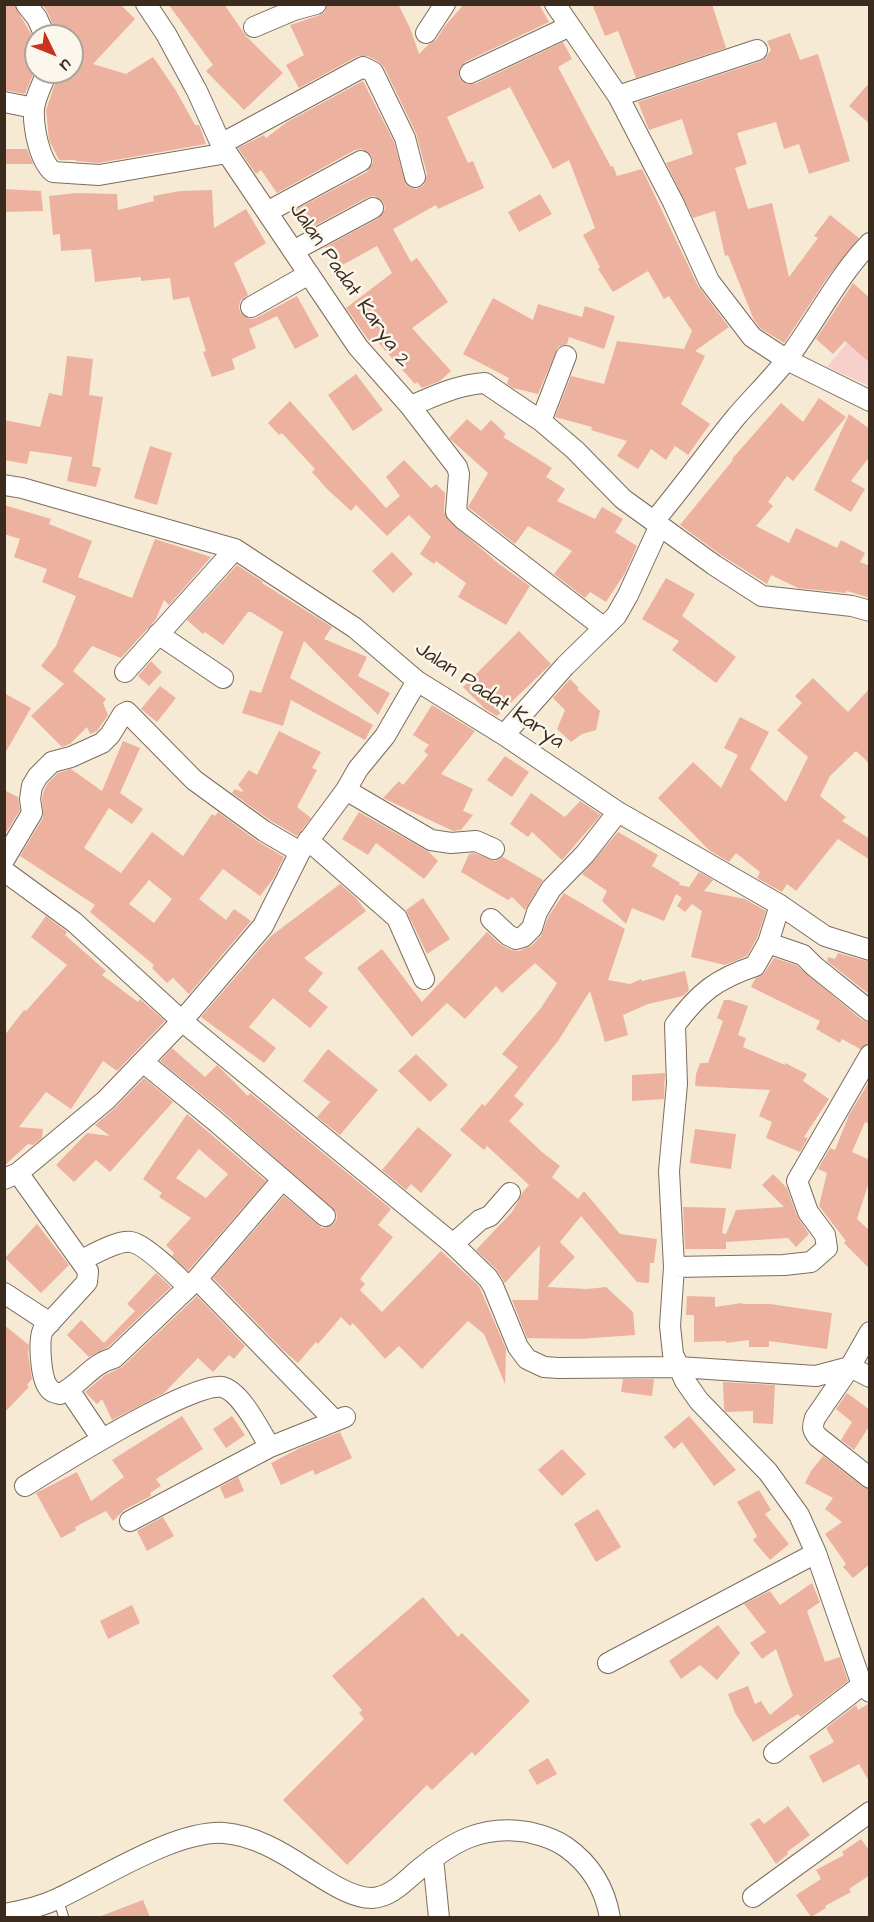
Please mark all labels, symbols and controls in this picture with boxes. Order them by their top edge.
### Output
north arrow [24,24,84,84]
text: U [55,54,77,76]
street label: Jalan Padat Karya 2 [283,199,415,373]
street label: Jalan Padat Karya [410,637,568,755]

